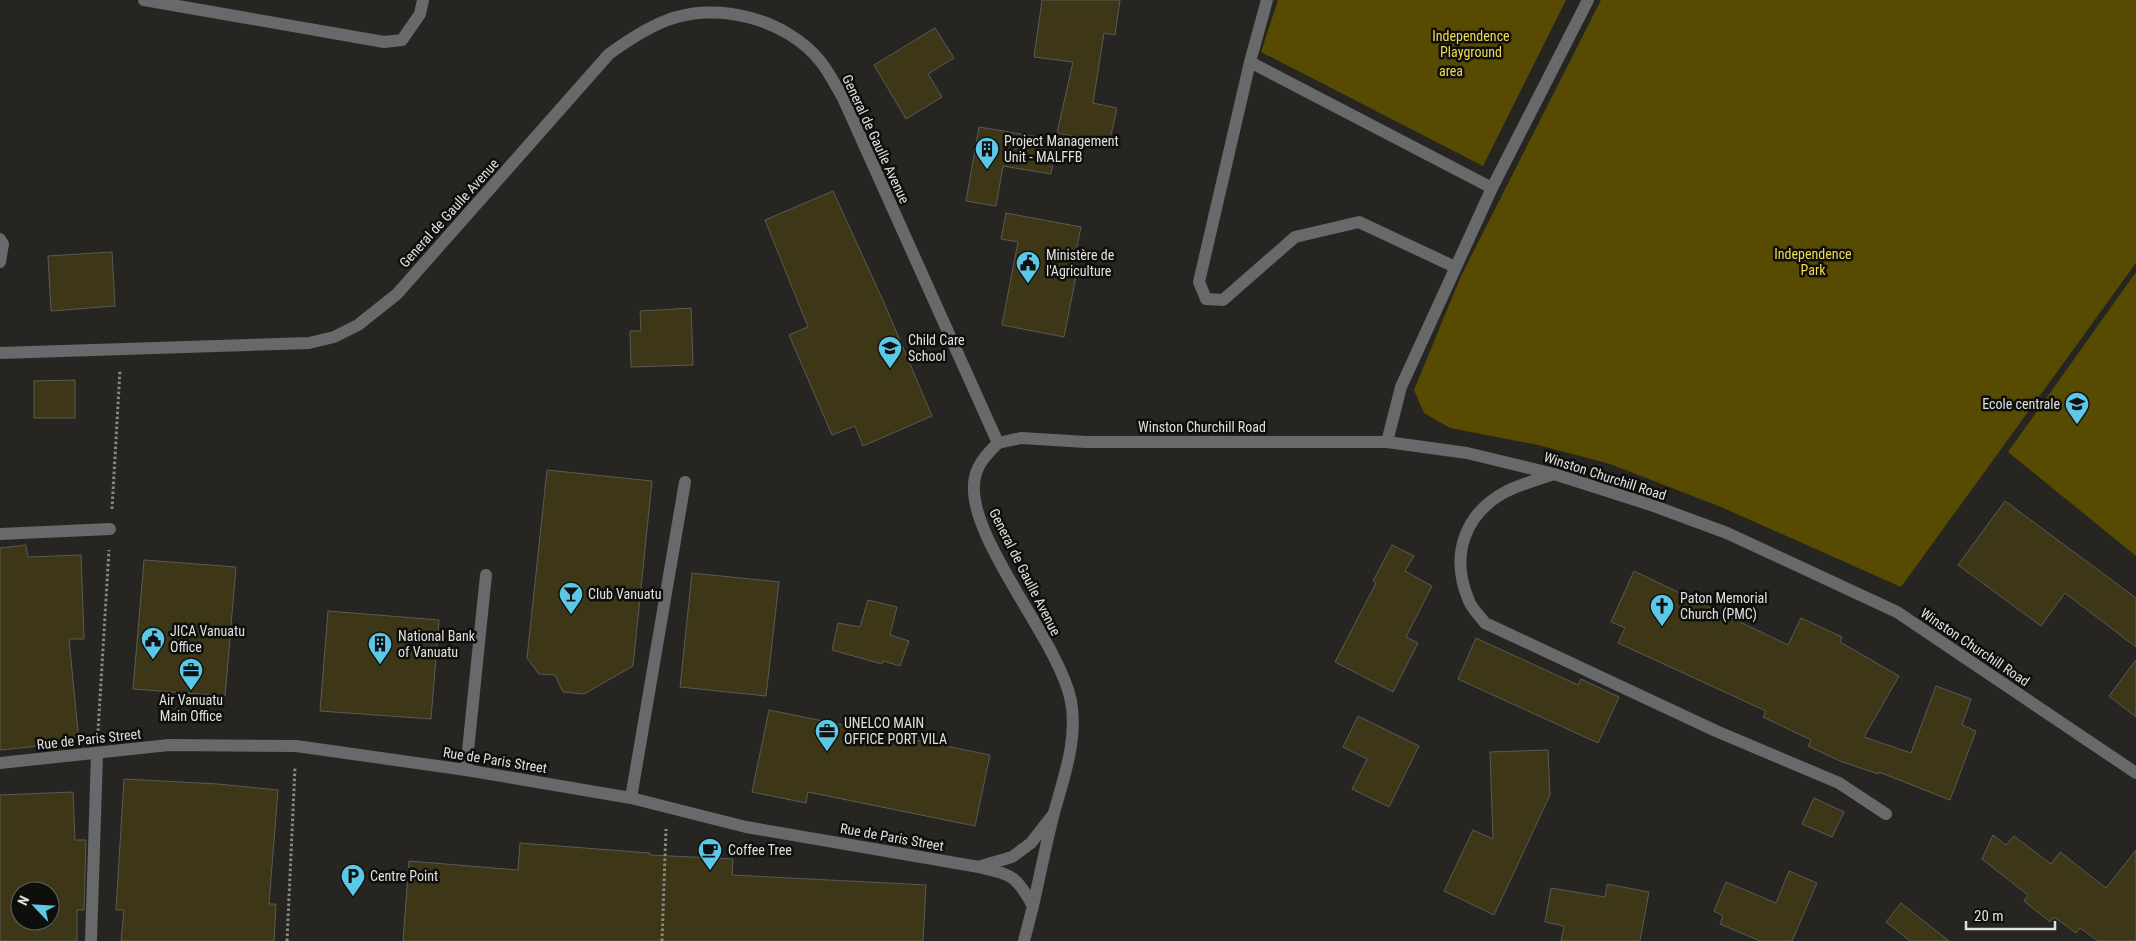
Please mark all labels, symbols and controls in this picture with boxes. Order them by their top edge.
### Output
park label: Independence Playground [1432,28,1510,60]
park label: area [1439,63,1463,79]
street label: General de Gaulle Avenue [839,72,913,206]
place label: Project Management Unit - MALFFB [1004,133,1119,165]
building icon: Project Management Unit - MALFFB [974,136,1000,170]
street label: General de Gaulle Avenue [396,155,502,270]
park label: Independence Park [1774,246,1852,278]
place label: Ministère de l'Agriculture [1046,247,1115,279]
public building icon: Ministère de l'Agriculture [1015,250,1041,284]
place label: Child Care School [908,332,965,364]
school or university icon: Child Care School [877,335,903,369]
school or university icon: Ecole centrale [2064,391,2090,425]
place label: Ecole centrale [1982,396,2060,412]
street label: Winston Churchill Road [1138,419,1266,435]
street label: Winston Churchill Road [1542,449,1668,503]
street label: General de Gaulle Avenue [986,506,1064,639]
bar icon: Club Vanuatu [558,581,584,615]
place label: Club Vanuatu [588,586,661,602]
place label: Paton Memorial Church (PMC) [1680,590,1768,623]
church icon: Paton Memorial Church (PMC) [1649,593,1675,627]
street label: Winston Churchill Road [1918,605,2032,689]
place label: JICA Vanuatu Office [170,623,245,655]
public building icon: JICA Vanuatu Office [140,626,166,660]
place label: National Bank of Vanuatu [398,628,476,660]
building icon: National Bank of Vanuatu [367,631,393,665]
office icon: Air Vanuatu Main Office [178,657,204,691]
place label: Air Vanuatu Main Office [159,692,223,724]
place label: UNELCO MAIN OFFICE PORT VILA [844,715,947,747]
office icon: UNELCO MAIN OFFICE PORT VILA [814,718,840,752]
street label: Rue de Paris Street [36,726,142,752]
street label: Rue de Paris Street [442,744,548,776]
street label: Rue de Paris Street [839,820,945,854]
cafe icon: Coffee Tree [697,837,723,871]
place label: Coffee Tree [728,842,792,858]
parking icon: Centre Point [340,863,366,897]
place label: Centre Point [370,868,438,884]
north arrow [10,881,60,931]
text: N [14,893,32,908]
scale bar [1966,898,2055,930]
text: 20 m [1974,907,2004,925]

